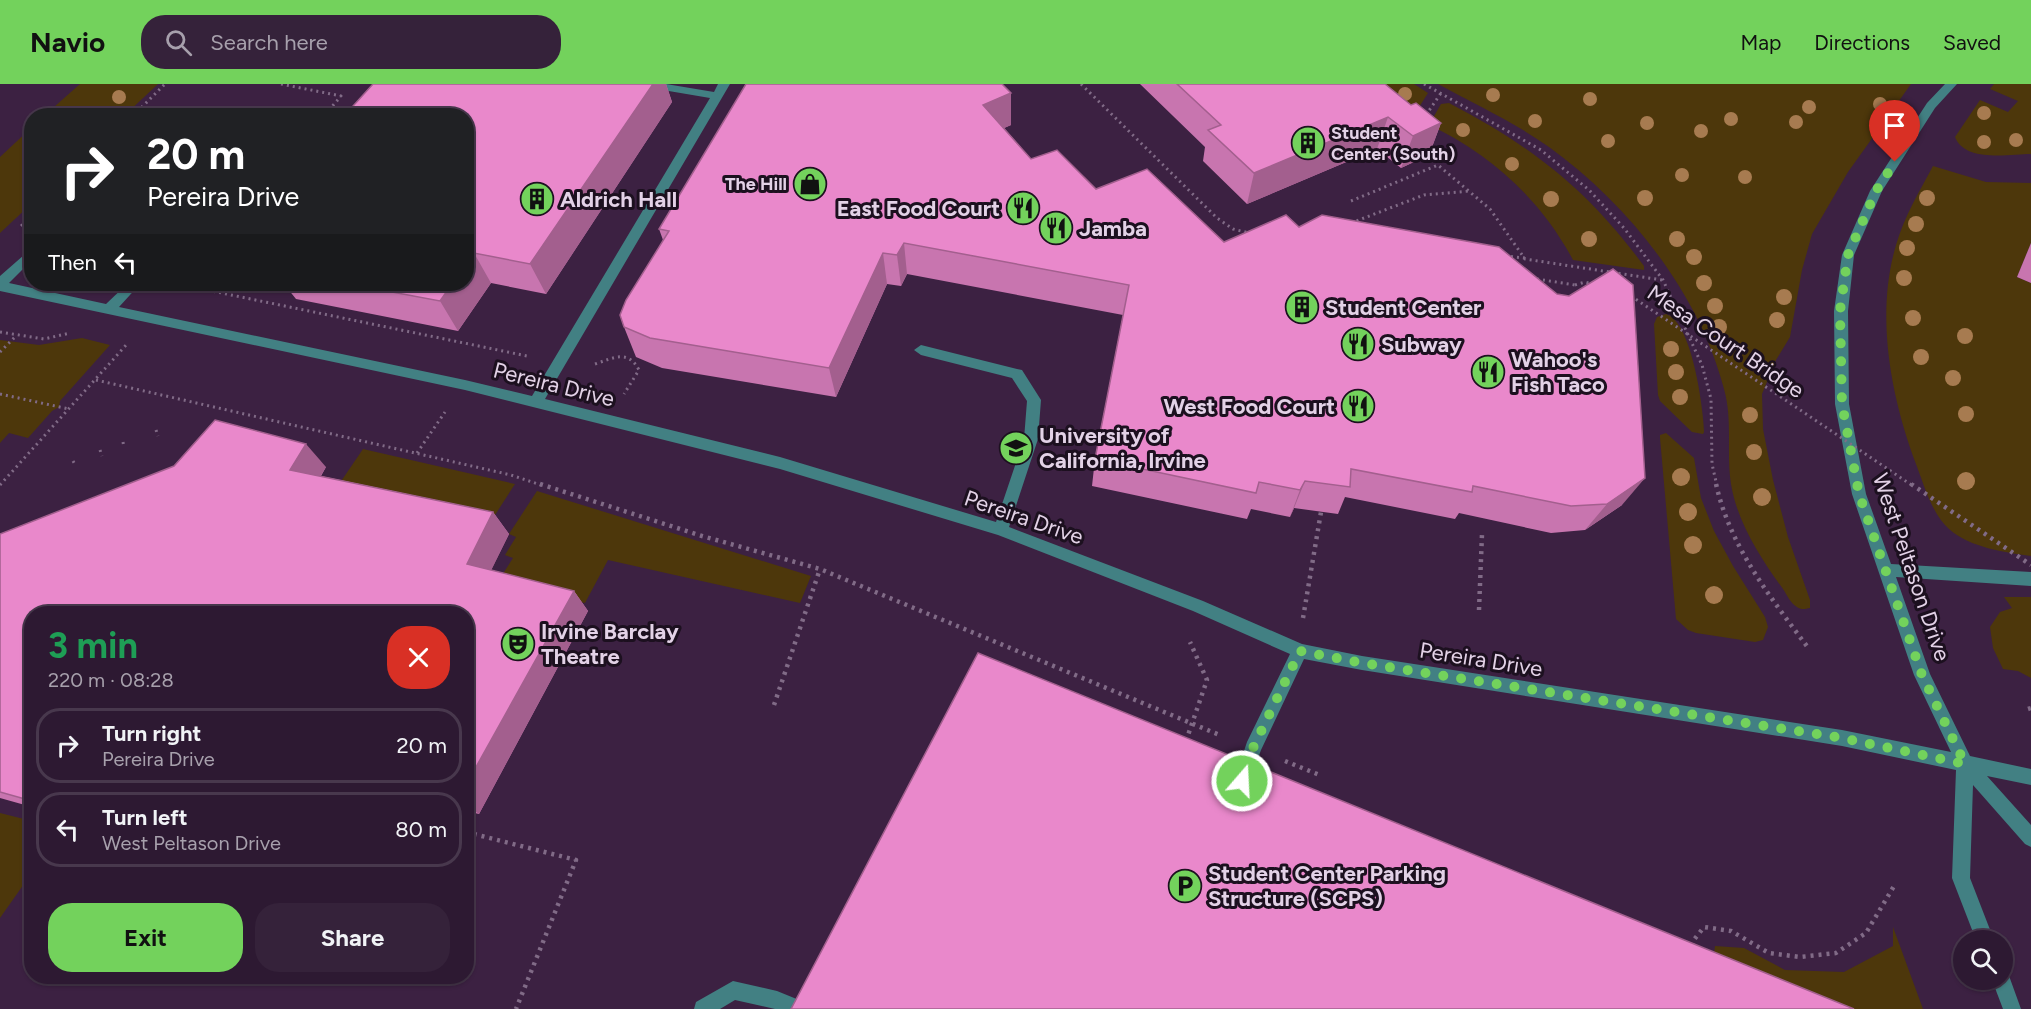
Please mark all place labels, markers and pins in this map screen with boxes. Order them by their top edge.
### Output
pin [1869,100,1920,162]
place label: Student Center (South) [1331,122,1455,165]
building icon: Student Center (South) [1290,125,1326,161]
shop icon: The Hill [792,166,828,202]
place label: The Hill [725,173,787,195]
building icon: Aldrich Hall [519,181,555,217]
place label: Aldrich Hall [560,186,677,213]
restaurant icon: East Food Court [1005,190,1041,226]
place label: East Food Court [837,195,1000,222]
restaurant icon: Jamba [1038,210,1074,246]
place label: Jamba [1079,215,1147,242]
building icon: Student Center [1284,289,1320,325]
place label: Student Center [1325,294,1482,321]
restaurant icon: Subway [1340,326,1376,362]
place label: Subway [1381,331,1462,358]
place label: Wahoo's Fish Taco [1511,346,1605,398]
restaurant icon: Wahoo's Fish Taco [1470,354,1506,390]
restaurant icon: West Food Court [1340,388,1376,424]
place label: West Food Court [1163,393,1335,420]
place label: University of California, Irvine [1039,422,1206,474]
school or university icon: University of California, Irvine [998,430,1034,466]
place label: Irvine Barclay Theatre [541,618,679,670]
theatre icon: Irvine Barclay Theatre [500,626,536,662]
place label: Student Center Parking Structure (SCPS) [1208,860,1446,912]
parking icon: Student Center Parking Structure (SCPS) [1167,868,1203,904]

